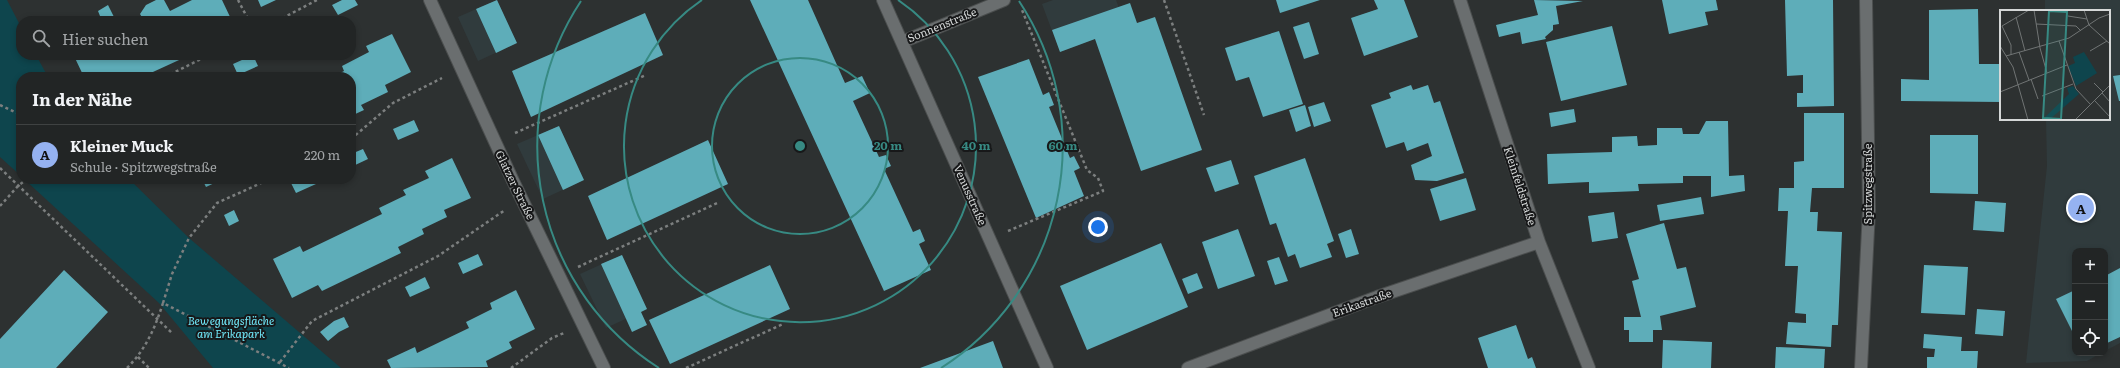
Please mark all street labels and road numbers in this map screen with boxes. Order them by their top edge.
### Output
street label: Sonnenstraße [905,3,979,45]
street label: Spitzwegstraße [1859,143,1875,224]
street label: Kleinfeldstraße [1501,144,1541,227]
street label: Glatzer Straße [492,147,540,222]
street label: Venusstraße [950,162,992,228]
street label: Erikastraße [1330,284,1394,320]

